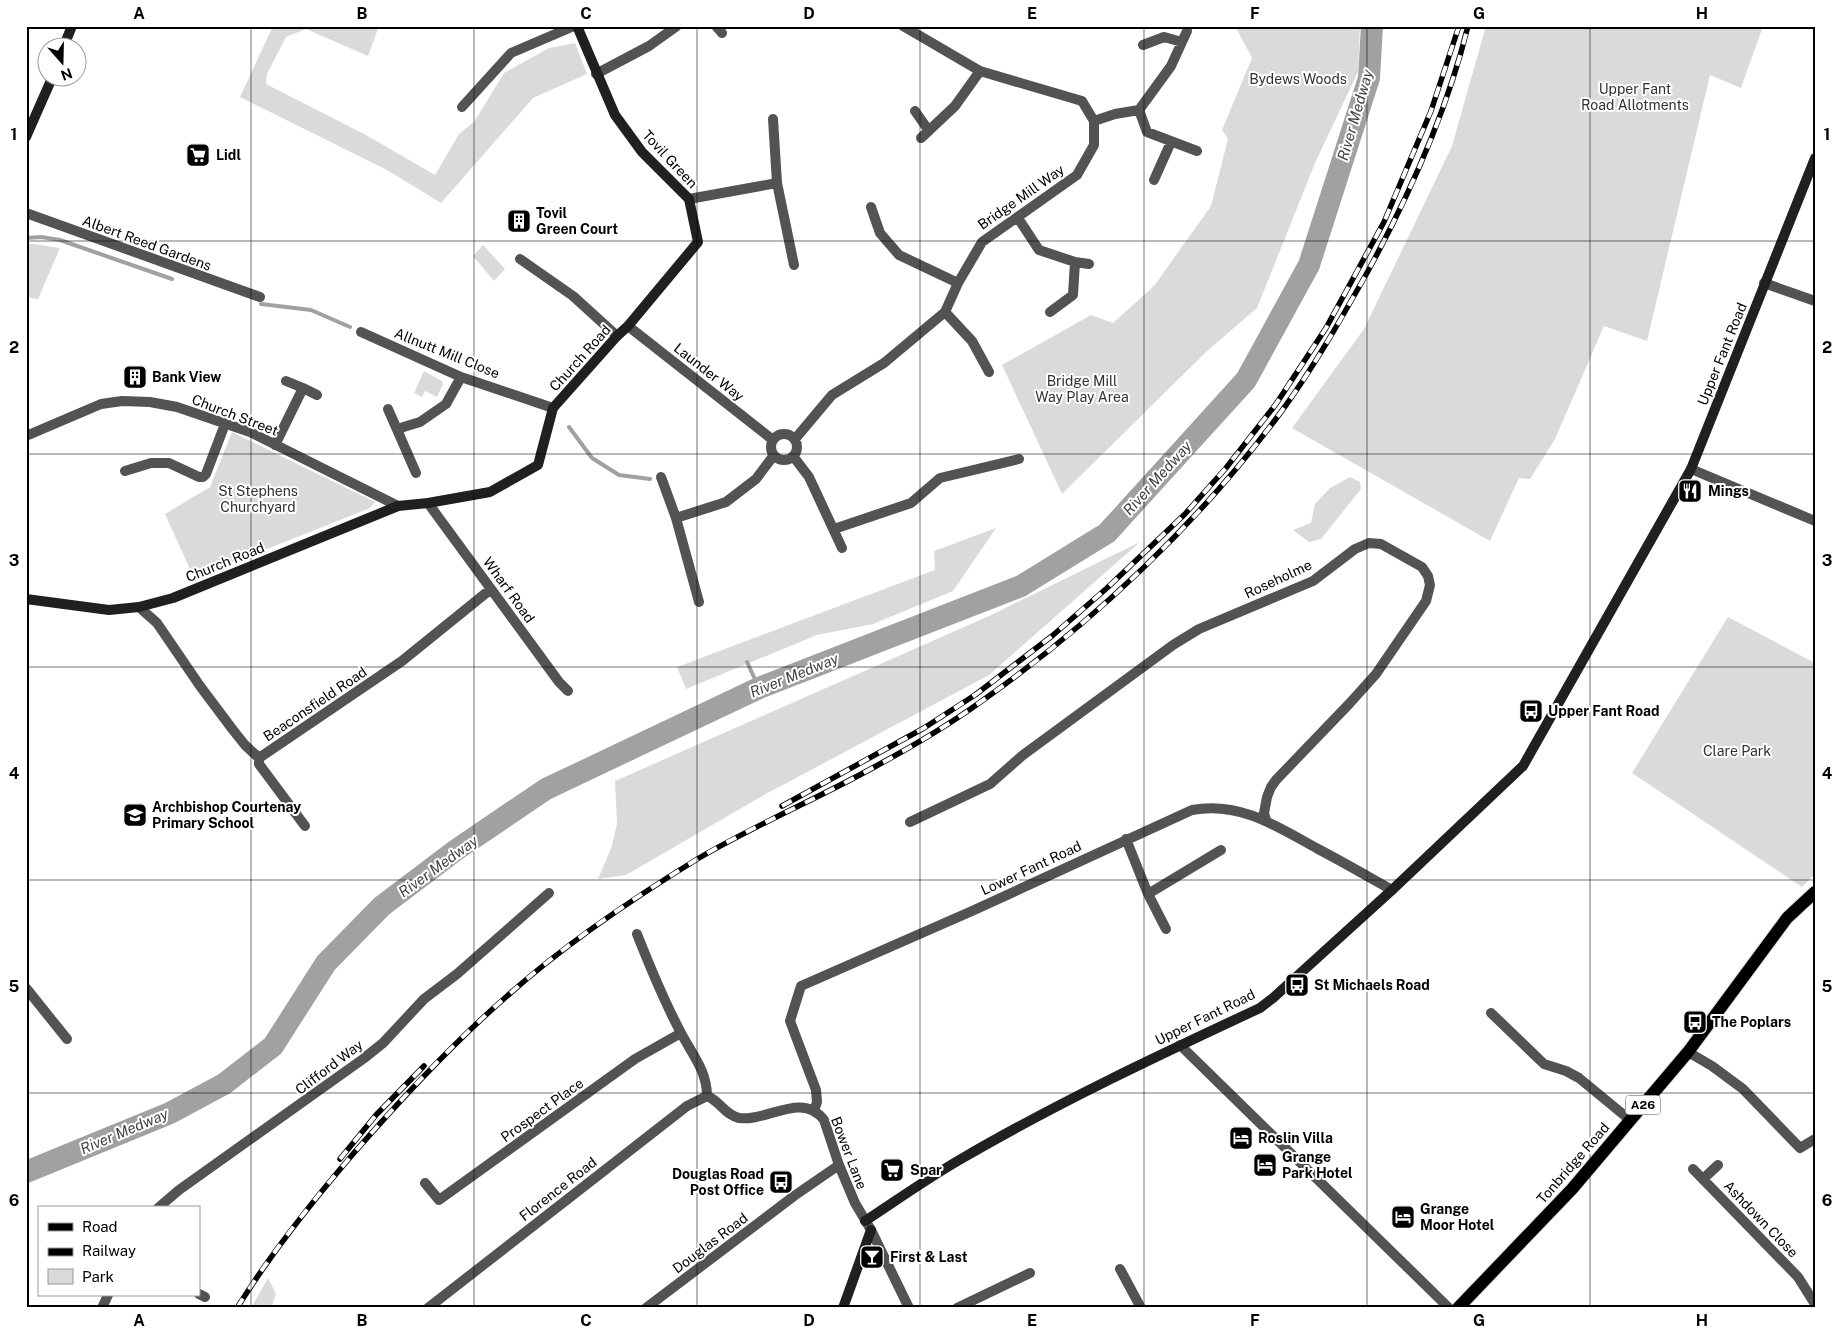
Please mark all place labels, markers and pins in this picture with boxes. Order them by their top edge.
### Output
supermarket icon: Lidl [185,142,211,168]
place label: Lidl [216,147,241,163]
place label: Tovil Green Court [536,205,618,237]
building icon: Tovil Green Court [506,208,532,234]
building icon: Bank View [122,364,148,390]
place label: Bank View [152,369,221,385]
restaurant icon: Mings [1677,478,1703,504]
place label: Mings [1708,483,1749,499]
bus stop icon: Upper Fant Road [1518,698,1544,724]
place label: Upper Fant Road [1548,703,1660,719]
place label: Archbishop Courtenay Primary School [152,799,301,831]
school or university icon: Archbishop Courtenay Primary School [122,802,148,828]
bus stop icon: St Michaels Road [1284,972,1310,998]
place label: St Michaels Road [1314,977,1430,993]
bus stop icon: The Poplars [1682,1009,1708,1035]
place label: The Poplars [1712,1014,1791,1030]
hotel icon: Roslin Villa [1228,1125,1254,1151]
place label: Roslin Villa [1258,1130,1333,1146]
place label: Grange Park Hotel [1282,1149,1353,1181]
hotel icon: Grange Park Hotel [1252,1152,1278,1178]
supermarket icon: Spar [879,1157,905,1183]
place label: Spar [910,1162,942,1178]
place label: Douglas Road Post Office [672,1166,764,1198]
bus stop icon: Douglas Road Post Office [768,1169,794,1195]
place label: Grange Moor Hotel [1420,1201,1495,1233]
hotel icon: Grange Moor Hotel [1390,1204,1416,1230]
bar icon: First & Last [859,1244,885,1270]
place label: First & Last [890,1249,968,1265]

